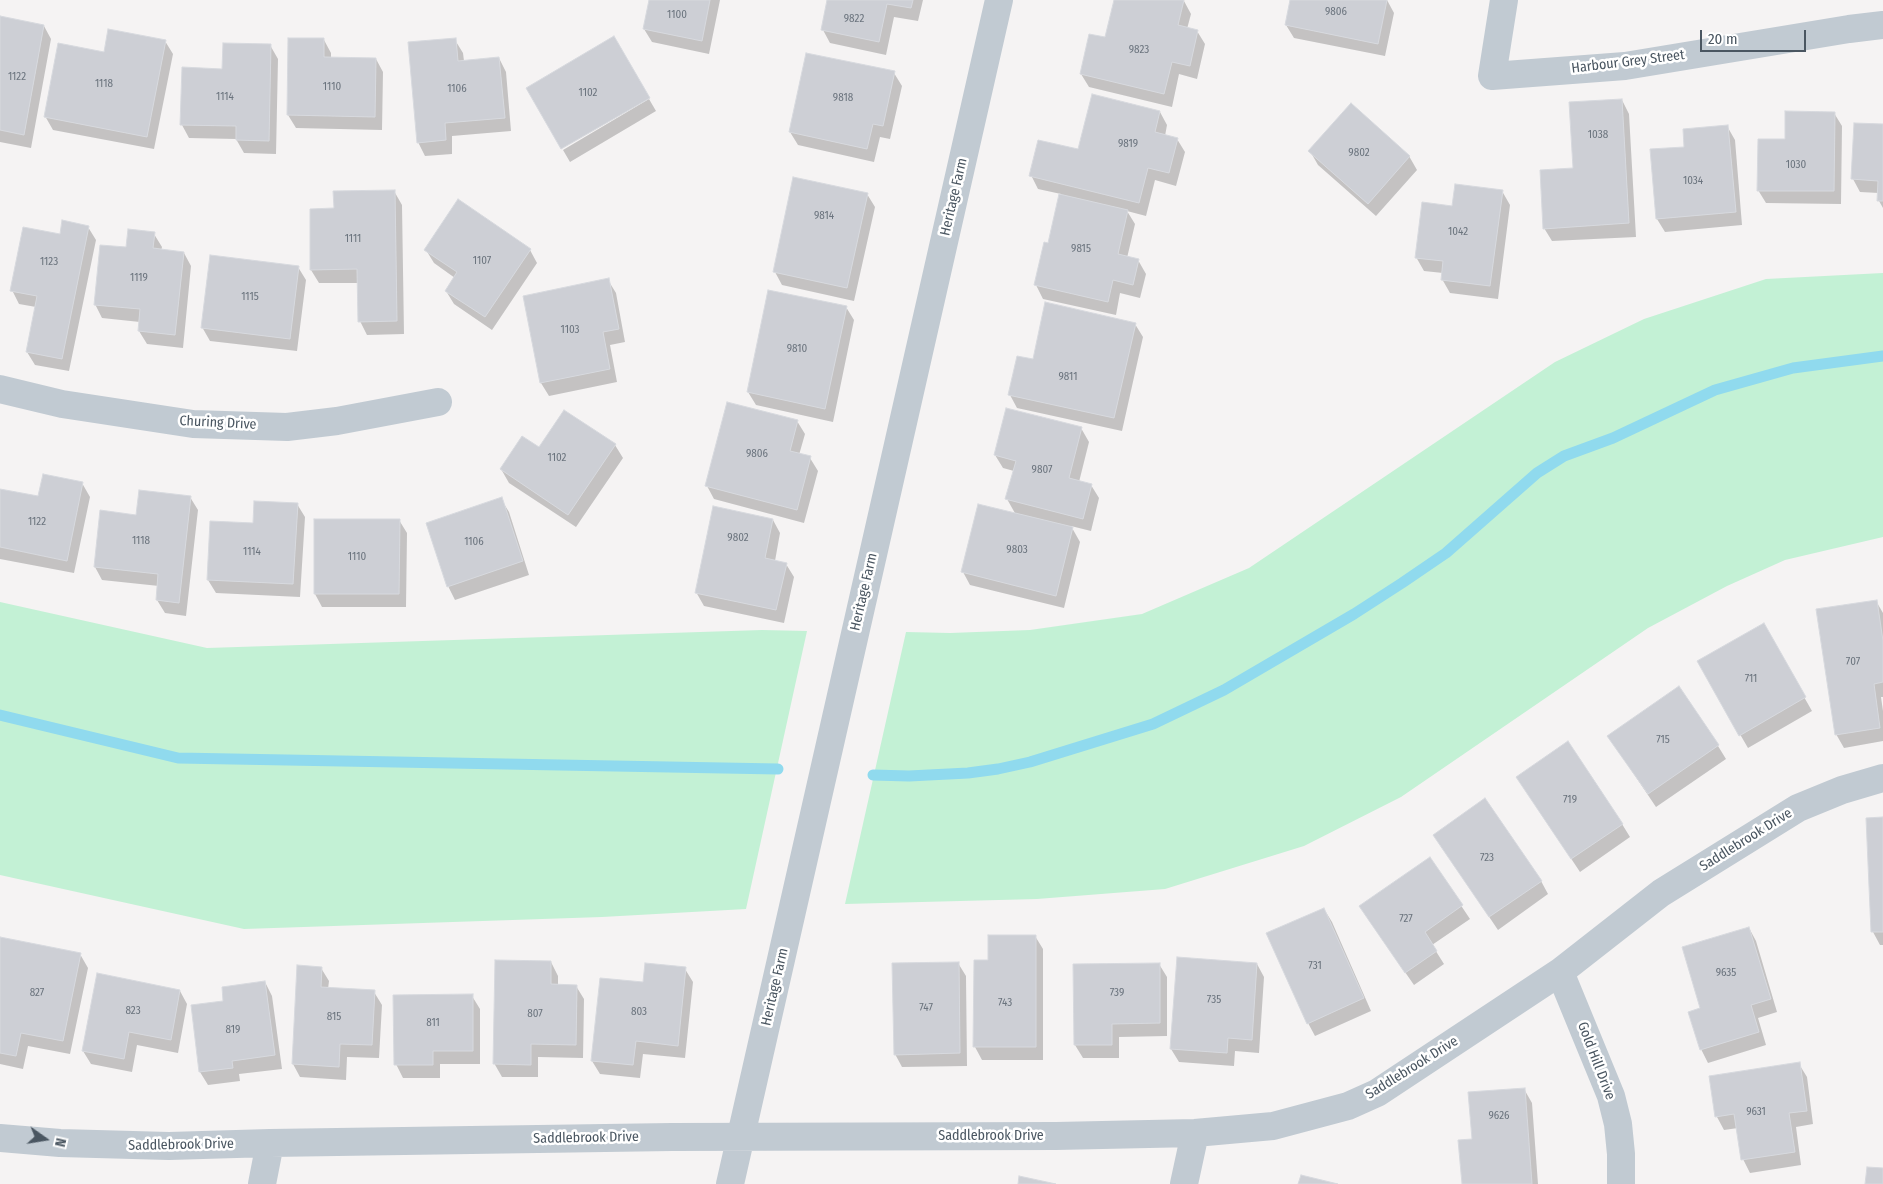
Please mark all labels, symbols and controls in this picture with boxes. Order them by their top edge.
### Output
house number: 9806 [1325,5,1347,19]
house number: 1100 [667,8,687,22]
house number: 9822 [844,12,864,26]
scale bar [1703,20,1809,52]
text: 20 m [1708,30,1738,48]
house number: 9823 [1129,43,1149,57]
street label: Harbour Grey Street [1570,47,1686,77]
house number: 1122 [8,70,26,84]
house number: 1118 [95,77,113,91]
house number: 1110 [323,80,341,94]
house number: 1106 [447,82,467,96]
house number: 1102 [579,86,597,100]
house number: 1114 [216,90,234,104]
house number: 9818 [833,91,853,105]
house number: 1038 [1588,128,1608,142]
house number: 9819 [1118,137,1138,151]
house number: 9802 [1348,146,1370,160]
street label: Heritage Farm [937,156,971,238]
house number: 1030 [1786,158,1806,172]
house number: 1034 [1683,174,1703,188]
house number: 9814 [814,209,834,223]
house number: 1042 [1448,225,1468,239]
house number: 1111 [345,232,361,246]
house number: 9815 [1071,242,1091,256]
house number: 1107 [473,254,491,268]
house number: 1123 [40,255,58,269]
house number: 1119 [130,271,148,285]
house number: 1115 [241,290,259,304]
house number: 1103 [560,323,580,337]
house number: 9810 [787,342,807,356]
house number: 9811 [1059,370,1077,384]
street label: Churing Drive [179,413,257,433]
house number: 9806 [746,447,768,461]
house number: 1102 [548,451,566,465]
house number: 9807 [1032,463,1052,477]
house number: 1122 [28,515,46,529]
house number: 9802 [727,531,749,545]
house number: 1118 [132,534,150,548]
house number: 1106 [464,535,484,549]
house number: 9803 [1006,543,1028,557]
house number: 1114 [243,545,261,559]
house number: 1110 [348,550,366,564]
street label: Heritage Farm [847,551,881,633]
house number: 707 [1846,655,1860,669]
house number: 711 [1745,672,1757,686]
house number: 715 [1656,733,1670,747]
house number: 719 [1563,793,1577,807]
street label: Saddlebrook Drive [1697,805,1795,875]
house number: 723 [1480,851,1494,865]
house number: 727 [1399,912,1413,926]
street label: Heritage Farm [758,946,792,1028]
house number: 731 [1308,959,1322,973]
house number: 9635 [1716,966,1736,980]
house number: 827 [30,986,44,1000]
house number: 739 [1110,986,1124,1000]
house number: 735 [1207,993,1221,1007]
house number: 743 [998,996,1012,1010]
house number: 747 [919,1001,933,1015]
house number: 823 [125,1004,141,1018]
house number: 803 [631,1005,647,1019]
house number: 807 [527,1007,543,1021]
house number: 815 [327,1010,341,1024]
house number: 811 [426,1016,440,1030]
street label: Gold Hill Drive [1573,1020,1619,1102]
house number: 819 [226,1023,240,1037]
street label: Saddlebrook Drive [1363,1033,1461,1103]
house number: 9631 [1746,1105,1766,1119]
house number: 9626 [1488,1109,1510,1123]
north arrow [20,1114,70,1164]
street label: Saddlebrook Drive [938,1128,1044,1144]
street label: Saddlebrook Drive [533,1129,639,1147]
text: N [51,1136,69,1148]
street label: Saddlebrook Drive [128,1136,234,1154]

